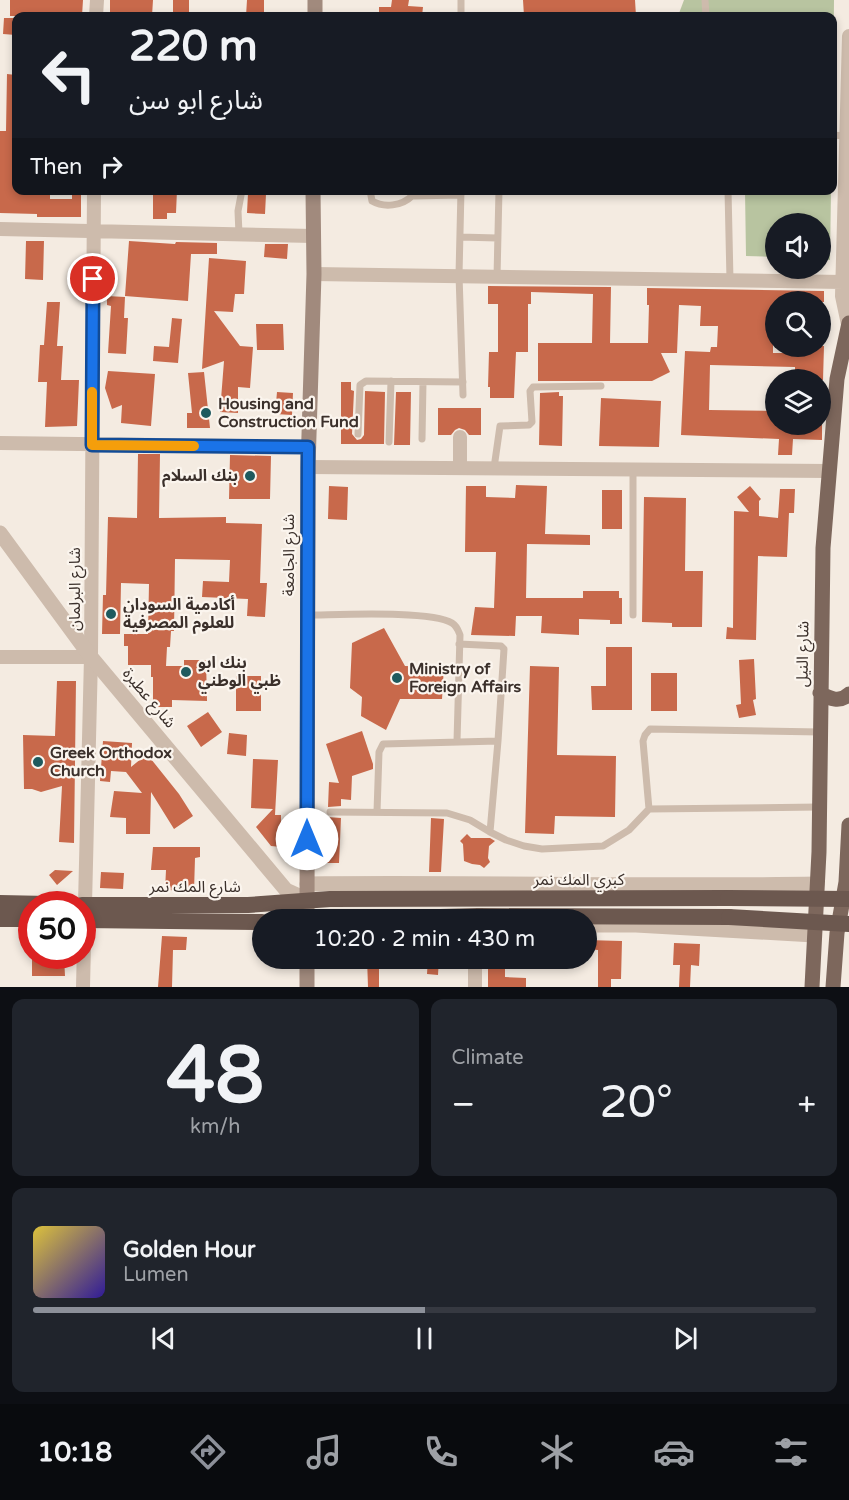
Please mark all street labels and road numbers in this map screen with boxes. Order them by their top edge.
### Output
street label: شارع الجامعة [279,514,301,596]
street label: شارع البرلمان [65,547,87,631]
street label: شارع النيل [792,621,816,687]
street label: شارع عطبرة [117,664,180,733]
street label: كبري المك نمر [533,870,625,892]
street label: شارع المك نمر [148,877,241,899]

